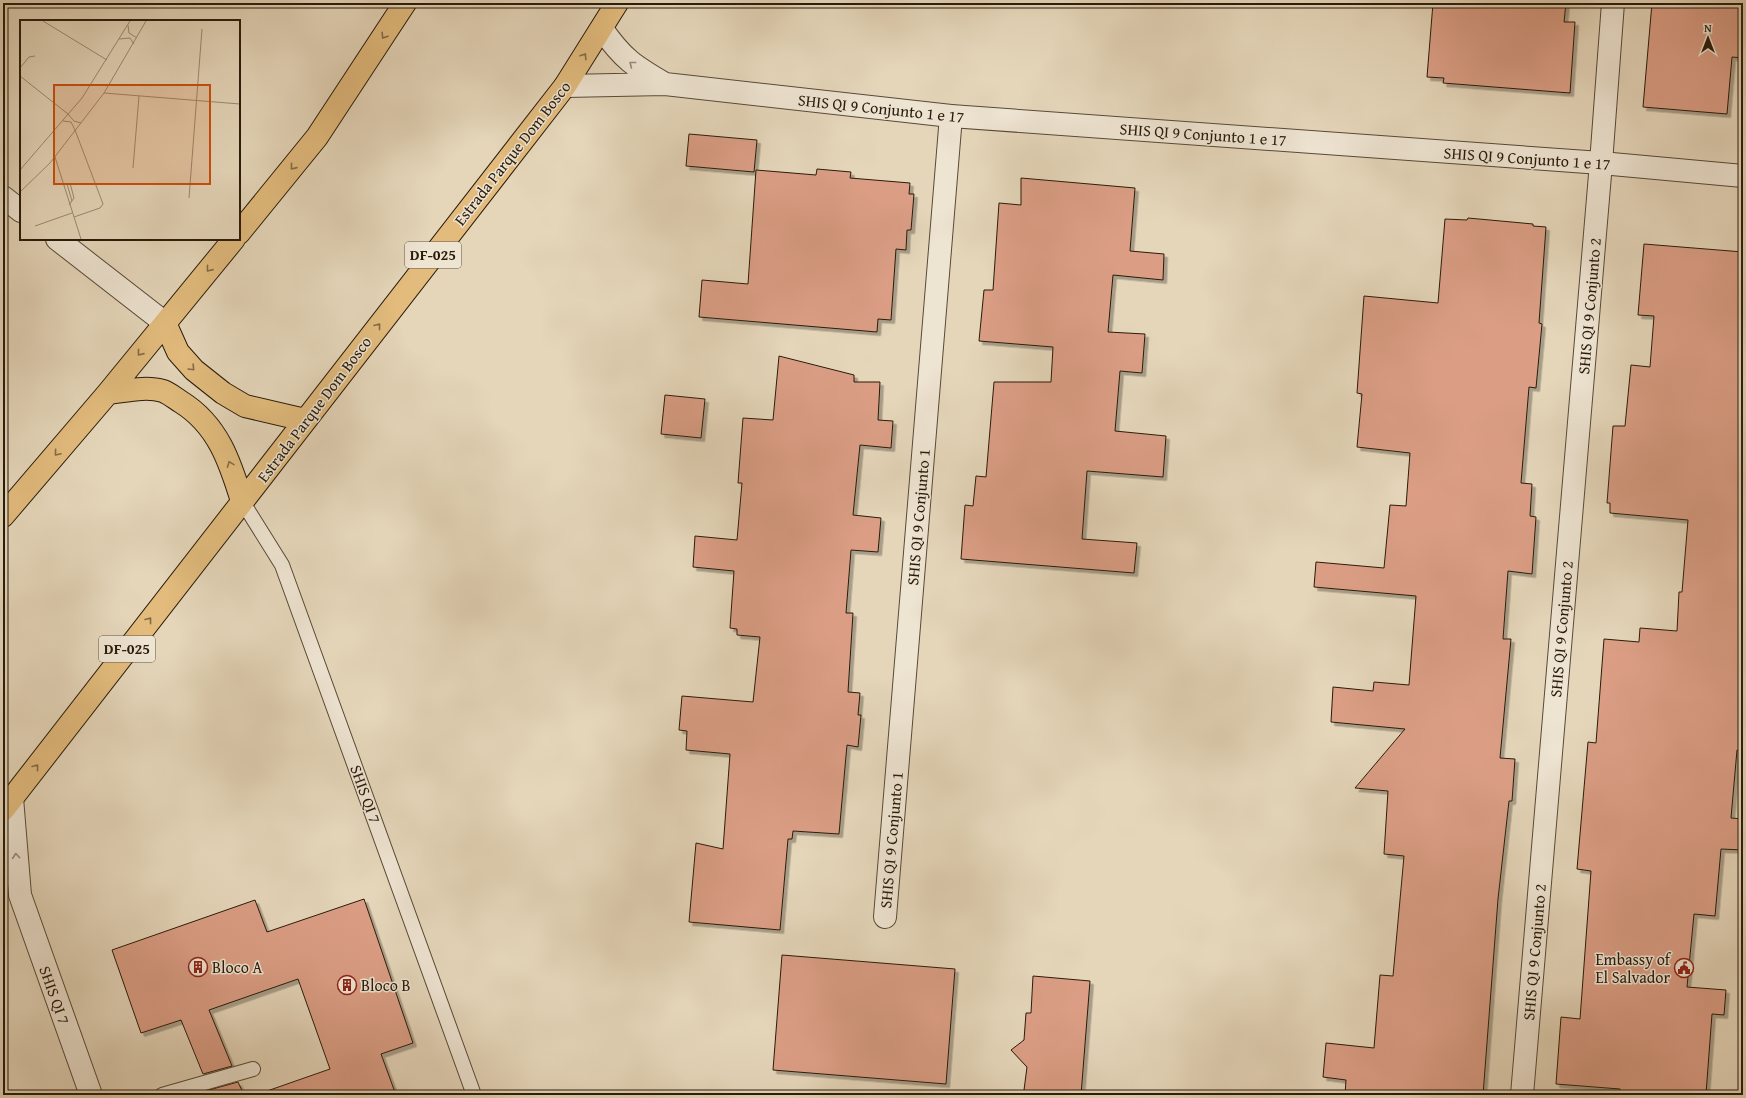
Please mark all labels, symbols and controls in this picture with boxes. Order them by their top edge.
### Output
north arrow [1688,18,1728,58]
inset map [20,20,240,240]
text: N [1704,20,1712,36]
one-way arrow [382,31,389,38]
one-way arrow [579,53,587,60]
one-way arrow [629,61,636,68]
street label: Estrada Parque Dom Bosco [448,76,576,230]
street label: SHIS QI 9 Conjunto 1 e 17 [797,87,966,129]
street label: SHIS QI 9 Conjunto 1 e 17 [1119,116,1287,152]
street label: SHIS QI 9 Conjunto 1 e 17 [1443,140,1611,176]
one-way arrow [290,163,297,170]
street label: SHIS QI 9 Conjunto 2 [1571,237,1607,375]
road number: DF-025 [405,242,461,268]
one-way arrow [207,265,214,272]
one-way arrow [373,324,380,331]
street label: Estrada Parque Dom Bosco [251,331,377,487]
one-way arrow [138,349,145,356]
one-way arrow [188,363,195,371]
one-way arrow [54,448,61,456]
street label: SHIS QI 9 Conjunto 1 [900,448,936,586]
one-way arrow [227,460,235,467]
street label: SHIS QI 9 Conjunto 2 [1543,560,1579,698]
one-way arrow [145,618,152,625]
road number: DF-025 [99,636,155,662]
street label: SHIS QI 7 [344,761,388,827]
one-way arrow [31,765,38,772]
street label: SHIS QI 9 Conjunto 1 [873,771,909,909]
one-way arrow [12,853,21,859]
street label: SHIS QI 9 Conjunto 2 [1516,883,1552,1021]
place label: Embassy of El Salvador [1596,947,1672,989]
place label: Bloco A [212,955,263,979]
building icon: Bloco A [187,956,209,978]
public building icon: Embassy of El Salvador [1673,957,1695,979]
street label: SHIS QI 7 [33,962,77,1028]
place label: Bloco B [361,973,411,997]
building icon: Bloco B [336,974,358,996]

